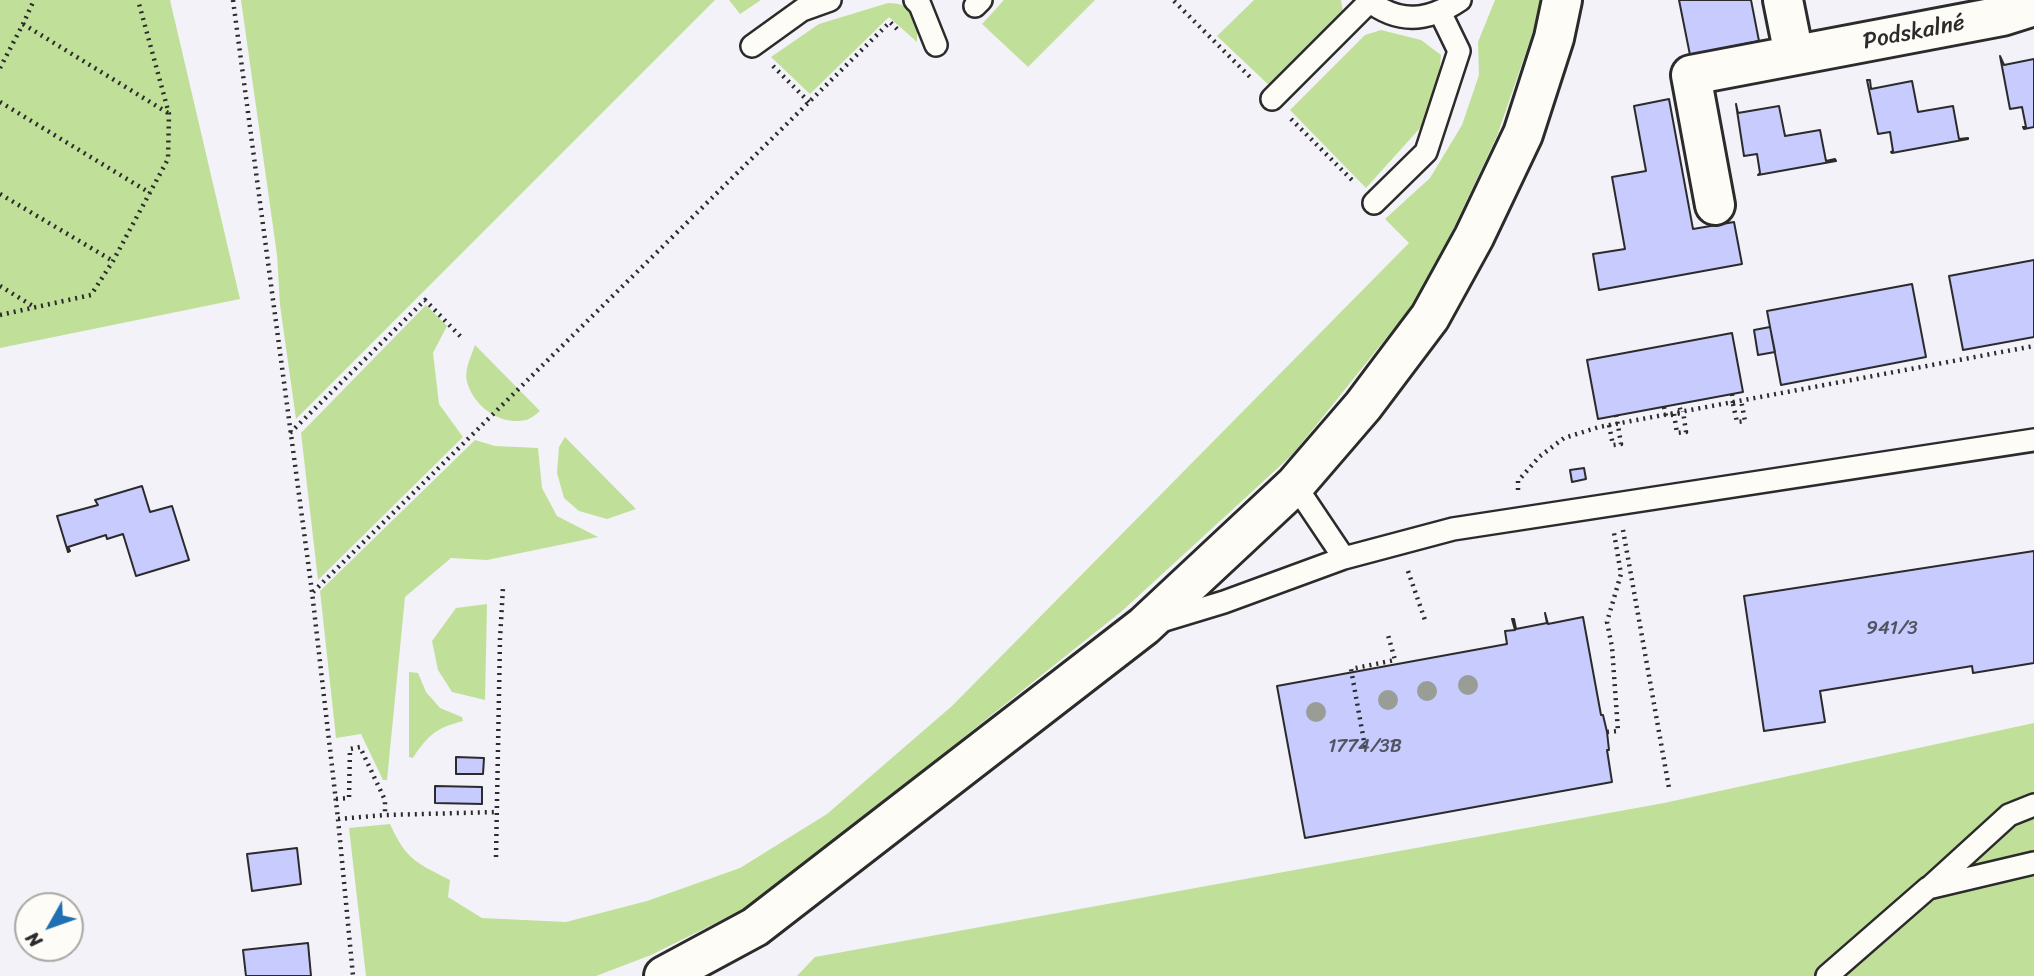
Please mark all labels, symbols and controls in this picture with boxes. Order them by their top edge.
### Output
street label: Podskalné [1861,10,1967,56]
house number: 941/3 [1866,618,1918,640]
house number: 1774/3B [1328,736,1402,758]
north arrow [14,892,84,962]
text: N [17,924,51,955]

